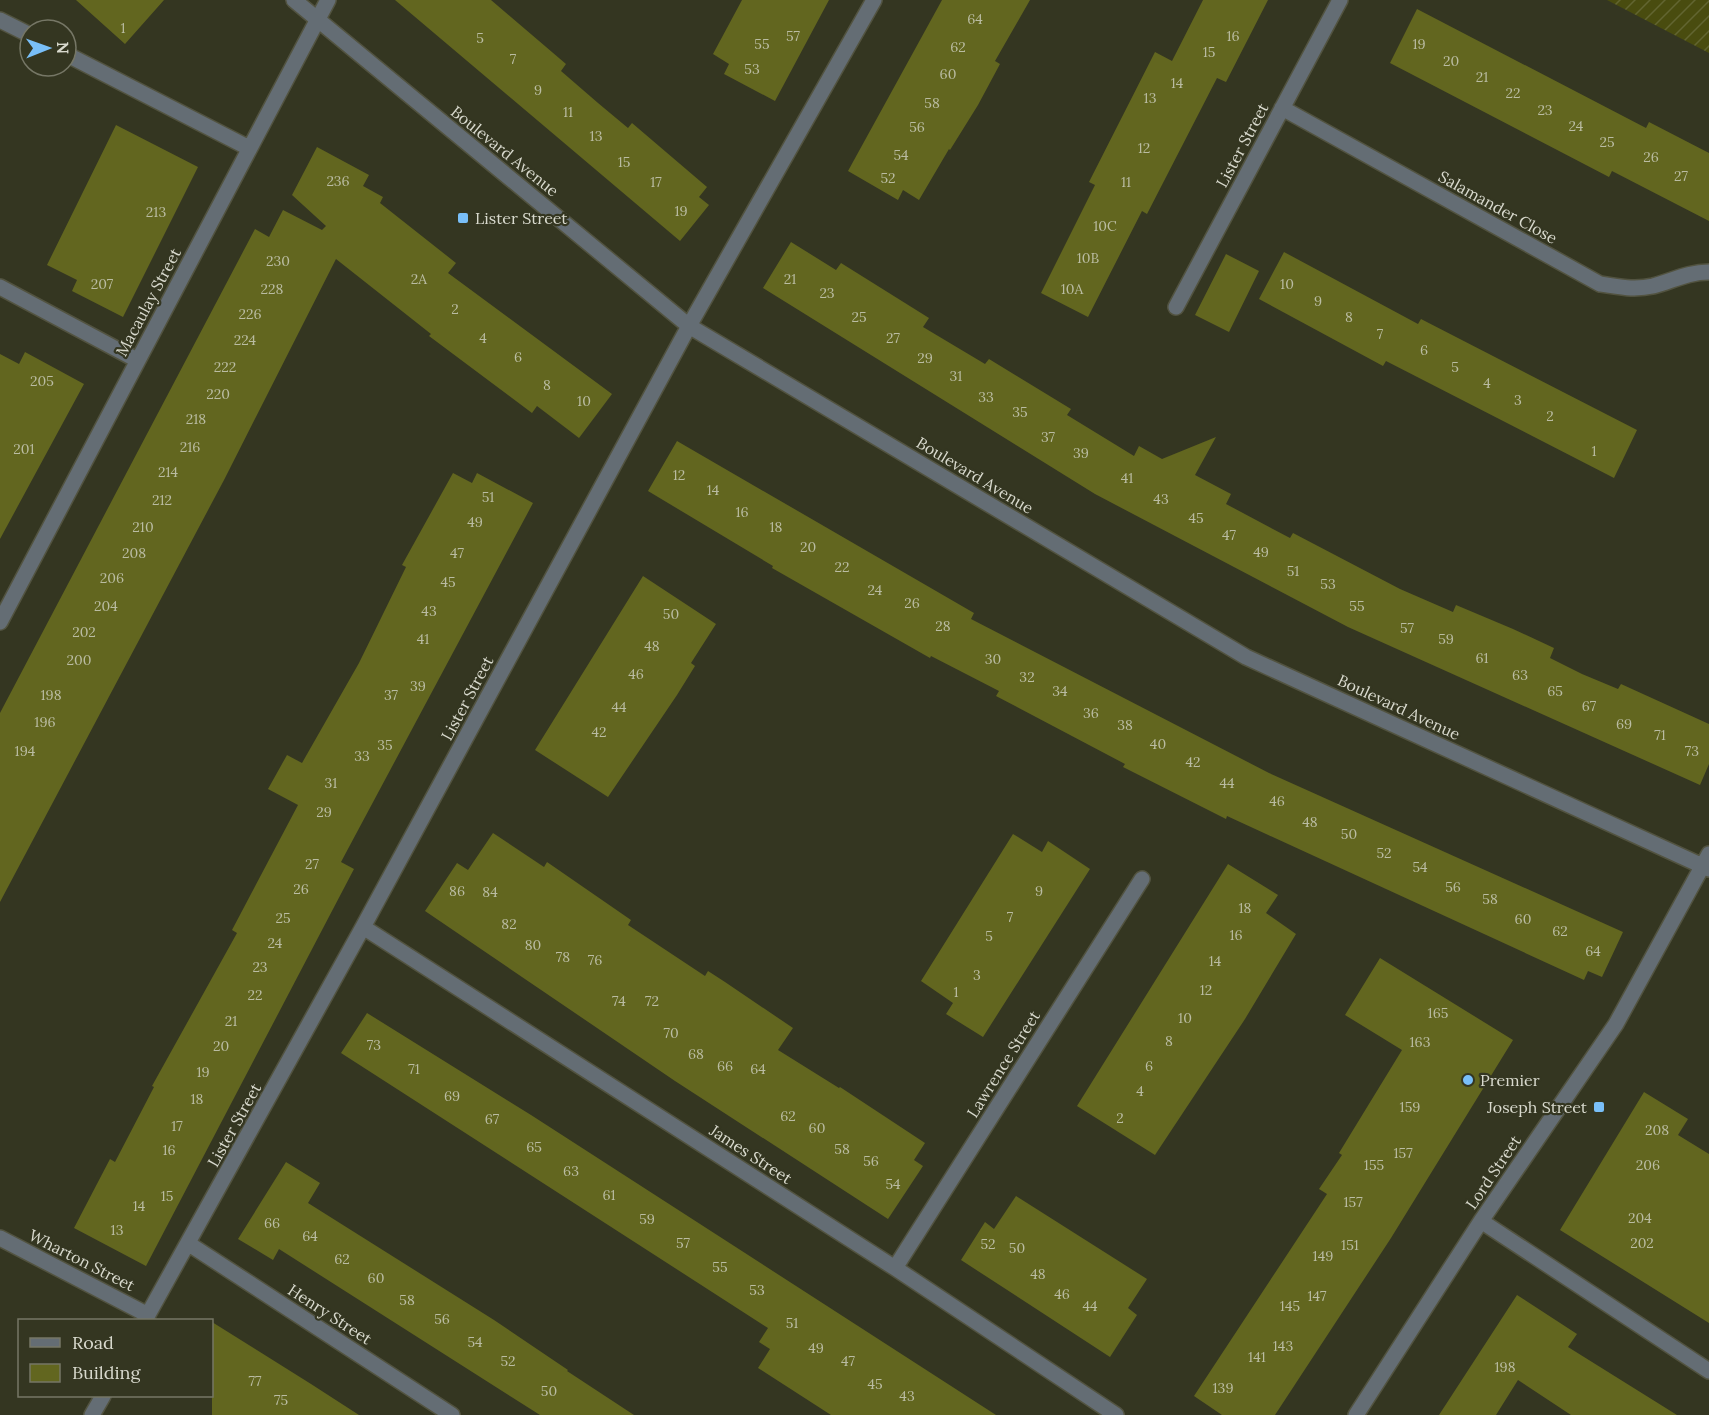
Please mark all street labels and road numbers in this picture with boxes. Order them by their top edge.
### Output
street label: Lister Street [1211,99,1273,191]
street label: Boulevard Avenue [447,101,563,201]
street label: Salamander Close [1435,166,1561,248]
street label: Macaulay Street [111,244,185,359]
street label: Boulevard Avenue [913,432,1037,518]
street label: Lister Street [436,652,498,744]
street label: Boulevard Avenue [1335,670,1464,744]
street label: Lawrence Street [962,1006,1044,1121]
street label: Lister Street [203,1079,266,1170]
street label: James Street [705,1119,797,1188]
street label: Lord Street [1461,1131,1525,1213]
street label: Wharton Street [26,1225,139,1296]
street label: Henry Street [284,1280,376,1349]

